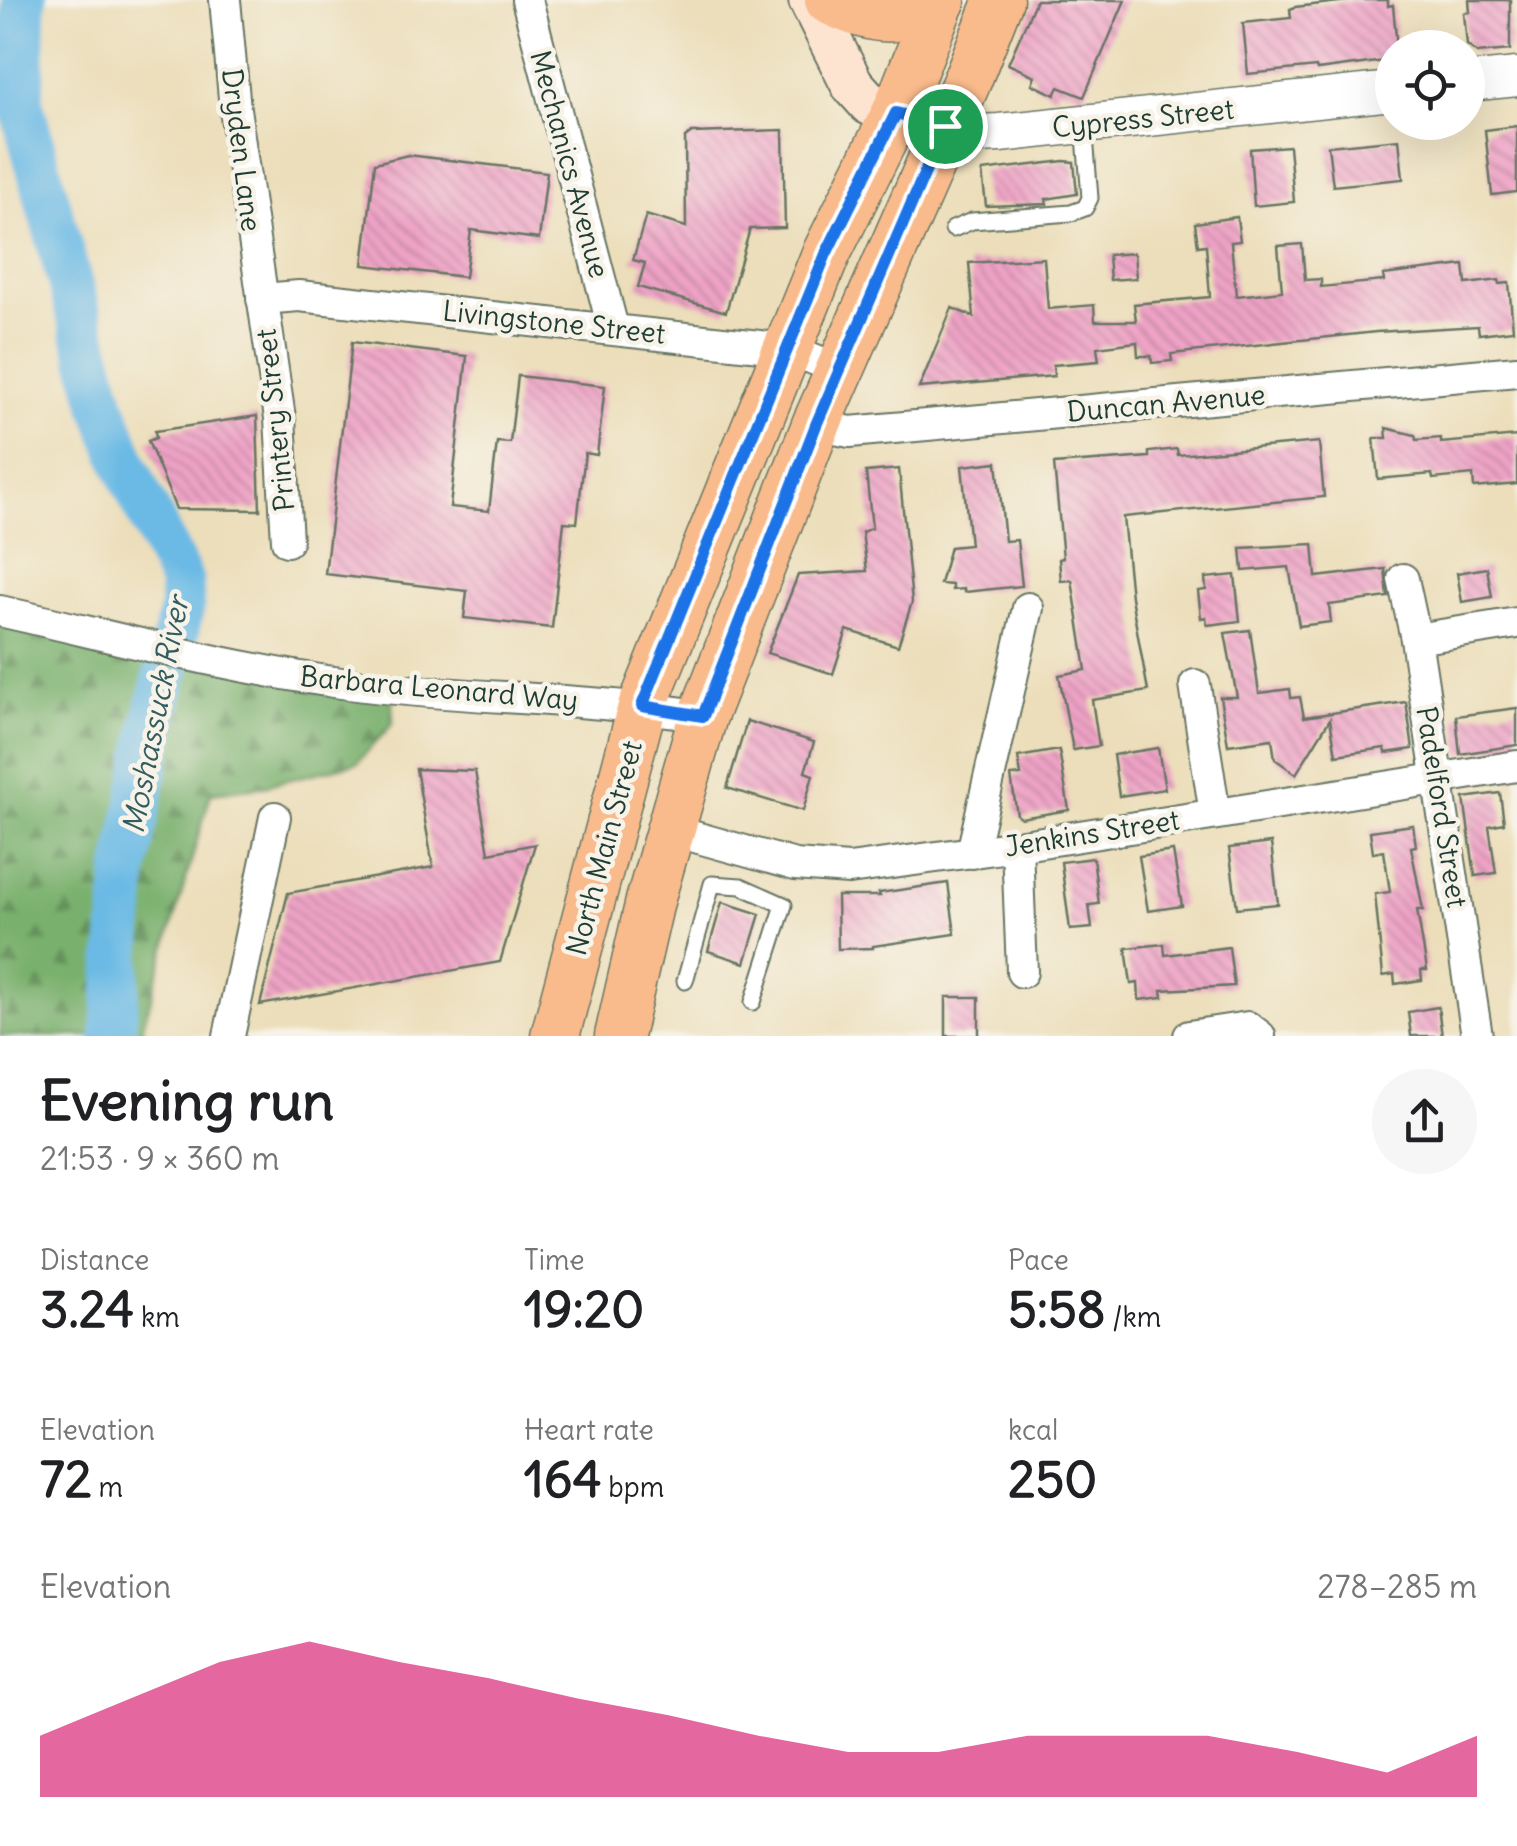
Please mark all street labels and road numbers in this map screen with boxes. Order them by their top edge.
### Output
street label: Mechanics Avenue [522,46,618,282]
street label: Dryden Lane [214,67,270,233]
street label: Cypress Street [1050,91,1236,145]
street label: Livingstone Street [441,292,667,352]
street label: Printery Street [248,327,302,513]
street label: Duncan Avenue [1065,376,1267,430]
street label: Barbara Leonard Way [299,658,579,718]
street label: Padelford Street [1408,704,1476,910]
street label: North Main Street [558,737,650,959]
street label: Jenkins Street [1002,801,1182,865]

